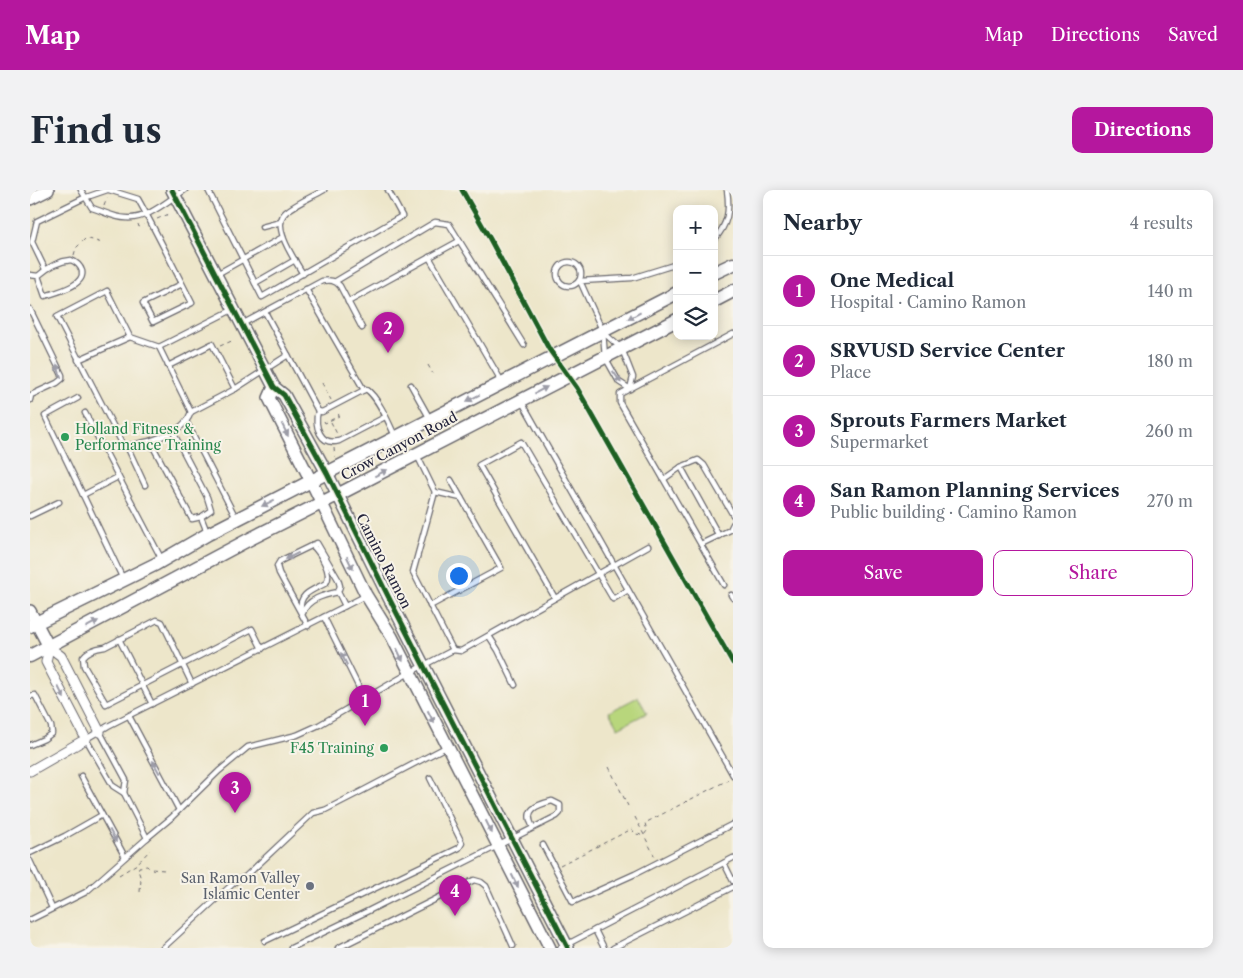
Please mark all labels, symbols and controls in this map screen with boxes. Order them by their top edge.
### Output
text: Map [25,21,80,50]
text: Map [984,24,1023,46]
text: Directions [1051,24,1140,46]
text: Saved [1168,24,1218,46]
button: Directions [1072,107,1213,153]
text: Find us [30,109,162,152]
map controls [673,205,718,340]
button: + [673,205,718,250]
text: Nearby [783,210,862,235]
text: 4 results [1130,213,1193,233]
button: − [673,250,718,295]
text: One Medical [830,269,954,292]
text: 1 [795,281,803,301]
text: 140 m [1148,281,1193,301]
text: Hospital · Camino Ramon [830,292,1026,312]
button: layers [673,295,718,340]
pin: 2 [372,312,404,353]
one-way arrow [626,312,641,320]
text: SRVUSD Service Center [830,339,1065,362]
text: 2 [794,351,804,371]
text: 180 m [1147,351,1193,371]
text: Place [830,362,871,382]
one-way arrow [55,363,63,378]
one-way arrow [612,370,622,384]
one-way arrow [533,386,548,394]
one-way arrow [466,394,481,402]
street label: Crow Canyon Road [338,407,461,484]
text: Sprouts Farmers Market [830,409,1067,432]
place label: Holland Fitness & Performance Training [75,420,222,454]
text: 3 [794,421,804,441]
text: 260 m [1145,421,1193,441]
one-way arrow [281,423,289,438]
marker: Holland Fitness & Performance Training [59,431,71,443]
text: Supermarket [830,432,928,452]
one-way arrow [374,469,388,477]
text: San Ramon Planning Services [830,479,1119,502]
text: 4 [794,491,804,511]
text: 270 m [1147,491,1193,511]
one-way arrow [260,499,275,507]
text: Public building · Camino Ramon [830,502,1077,522]
street label: Camino Ramon [352,510,416,612]
button: Save [783,550,983,596]
button: Share [993,550,1193,596]
one-way arrow [284,551,299,560]
one-way arrow [346,556,354,570]
your location [446,563,472,589]
one-way arrow [84,620,99,628]
one-way arrow [397,648,405,662]
one-way arrow [340,651,348,666]
one-way arrow [57,685,65,699]
pin: 1 [349,685,381,726]
one-way arrow [427,710,435,724]
place label: F45 Training [290,739,375,757]
marker: F45 Training [378,742,390,754]
one-way arrow [152,760,160,774]
pin: 3 [219,772,251,813]
one-way arrow [485,820,493,834]
one-way arrow [109,829,118,843]
place label: San Ramon Valley Islamic Center [181,869,300,903]
one-way arrow [511,873,520,888]
pin: 4 [439,875,471,916]
marker: San Ramon Valley Islamic Center [304,880,316,892]

